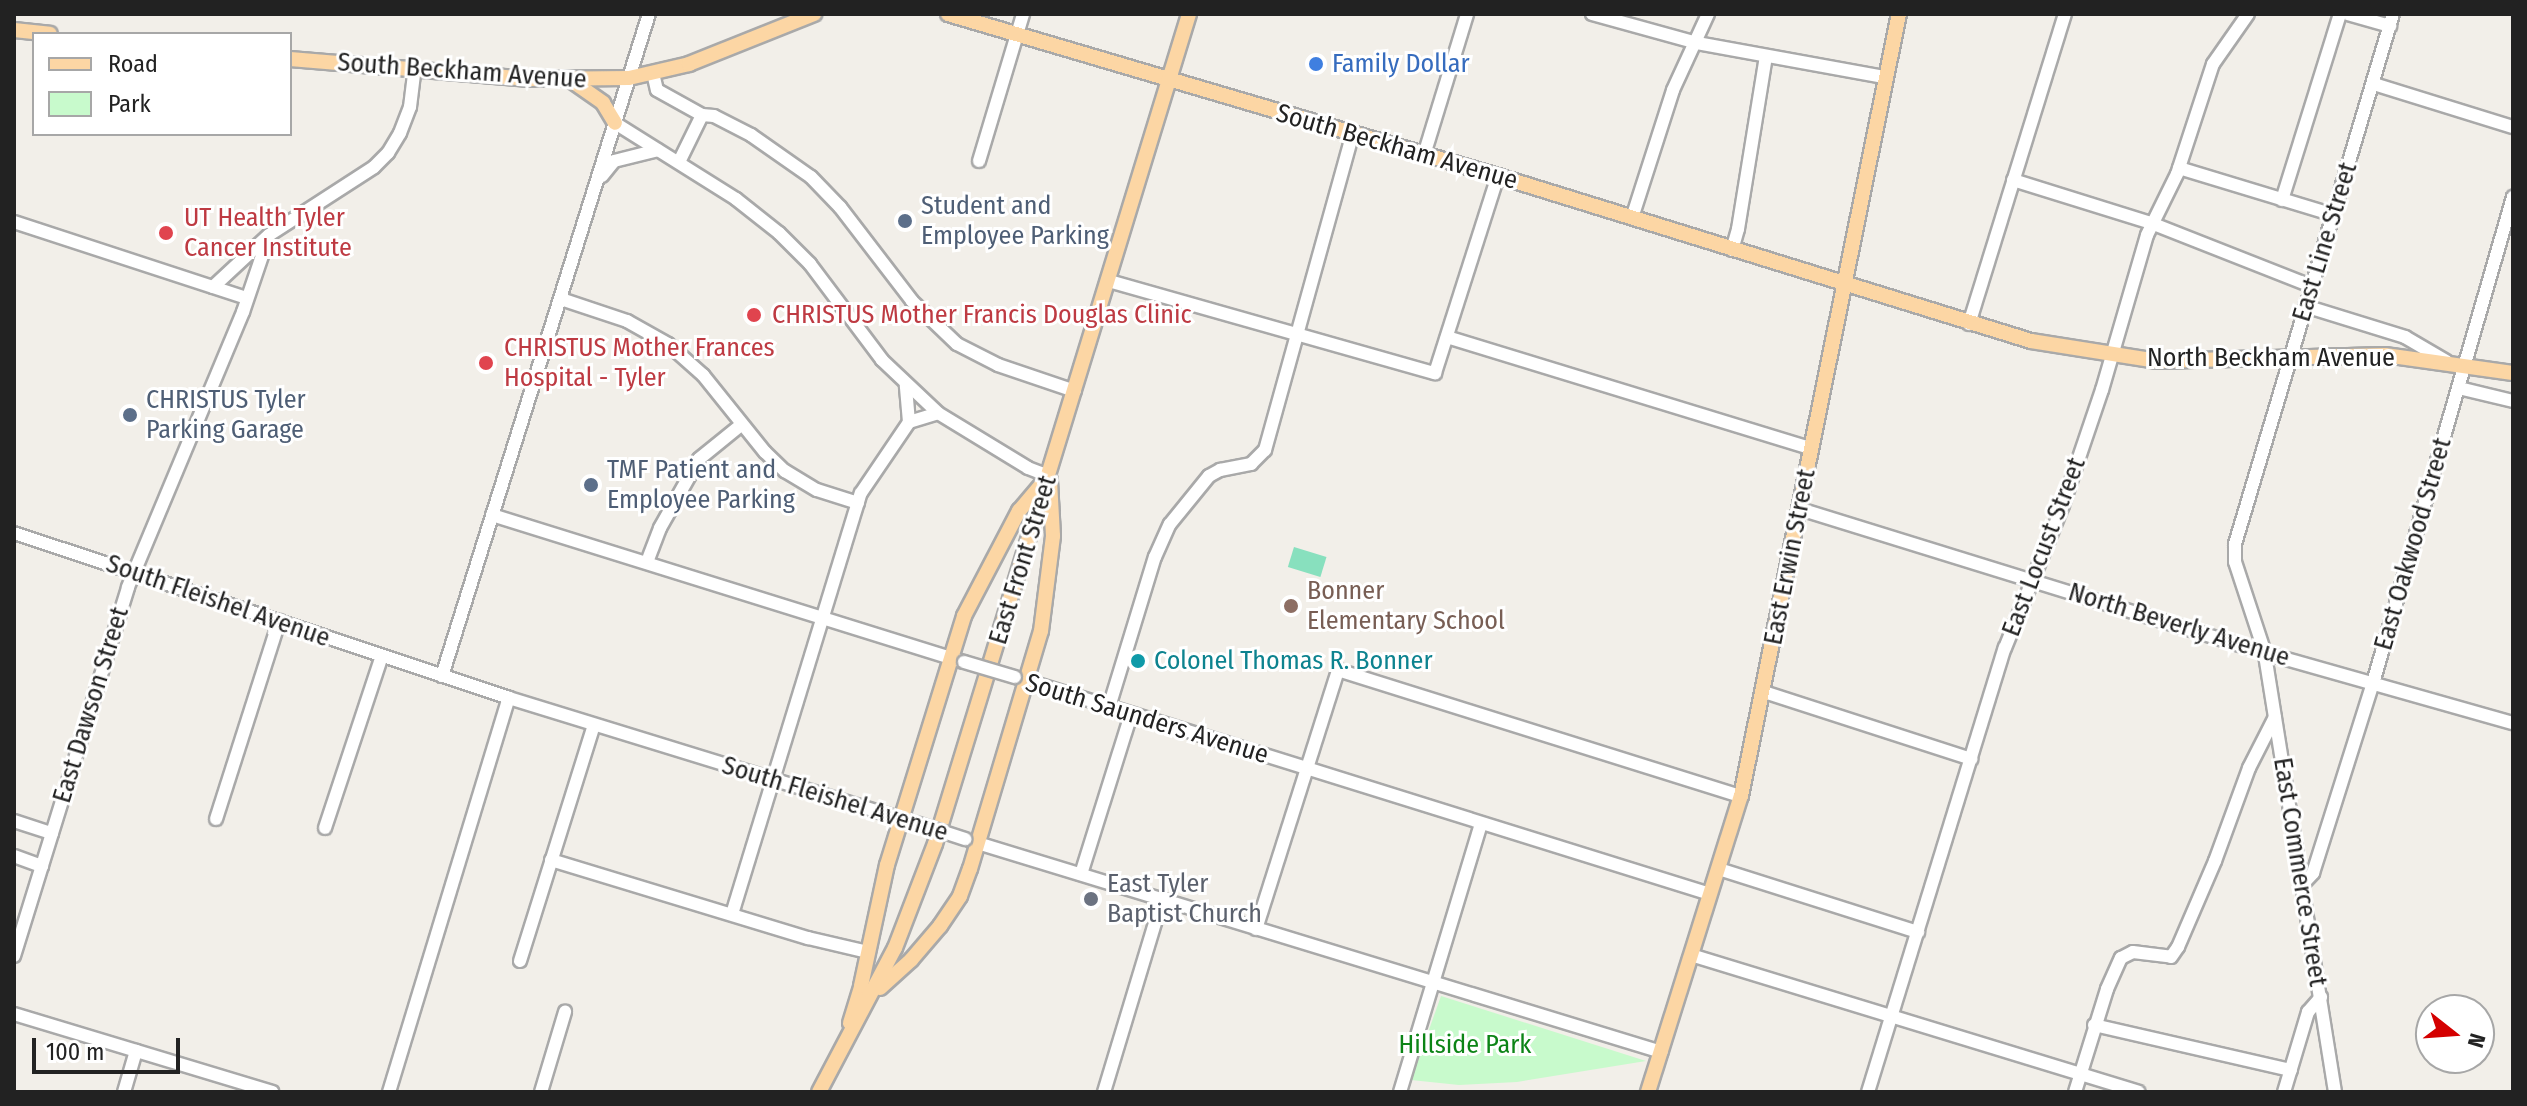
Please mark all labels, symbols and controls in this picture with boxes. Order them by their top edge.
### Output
legend [32,32,292,136]
street label: South Beckham Avenue [336,47,588,95]
place label: Family Dollar [1332,48,1470,80]
text: Road [108,50,158,78]
marker: Family Dollar [1307,55,1325,73]
text: Park [108,90,151,118]
street label: South Beckham Avenue [1273,98,1521,196]
street label: East Line Street [2286,159,2364,325]
place label: Student and Employee Parking [921,190,1109,252]
place label: UT Health Tyler Cancer Institute [184,202,352,264]
marker: Student and Employee Parking [896,212,914,230]
marker: UT Health Tyler Cancer Institute [155,222,177,244]
place label: CHRISTUS Mother Francis Douglas Clinic [772,299,1192,331]
marker: CHRISTUS Mother Francis Douglas Clinic [743,304,765,326]
place label: CHRISTUS Mother Frances Hospital - Tyler [504,332,775,394]
street label: North Beckham Avenue [2147,342,2395,374]
marker: CHRISTUS Mother Frances Hospital - Tyler [475,352,497,374]
place label: CHRISTUS Tyler Parking Garage [146,384,306,446]
marker: CHRISTUS Tyler Parking Garage [121,406,139,424]
street label: East Oakwood Street [2368,434,2458,654]
street label: East Locust Street [1996,453,2092,641]
place label: TMF Patient and Employee Parking [607,454,795,516]
street label: East Erwin Street [1758,466,1822,648]
street label: East Front Street [983,472,1063,648]
marker: TMF Patient and Employee Parking [582,476,600,494]
street label: South Fleishel Avenue [102,548,334,654]
place label: Bonner Elementary School [1307,575,1505,636]
street label: North Beverly Avenue [2065,577,2293,673]
marker: Bonner Elementary School [1282,597,1300,615]
street label: East Dawson Street [46,603,136,807]
place label: Colonel Thomas R. Bonner [1154,645,1432,677]
marker: Colonel Thomas R. Bonner [1129,652,1147,670]
street label: South Saunders Avenue [1022,667,1272,771]
street label: South Fleishel Avenue [718,750,952,848]
street label: East Commerce Street [2267,755,2333,989]
place label: East Tyler Baptist Church [1107,868,1262,930]
marker: East Tyler Baptist Church [1082,890,1100,908]
north arrow [2415,994,2495,1074]
scale bar [36,1022,184,1072]
park label: Hillside Park [1399,1029,1531,1061]
text: N [2462,1030,2491,1051]
text: 100 m [46,1038,104,1066]

